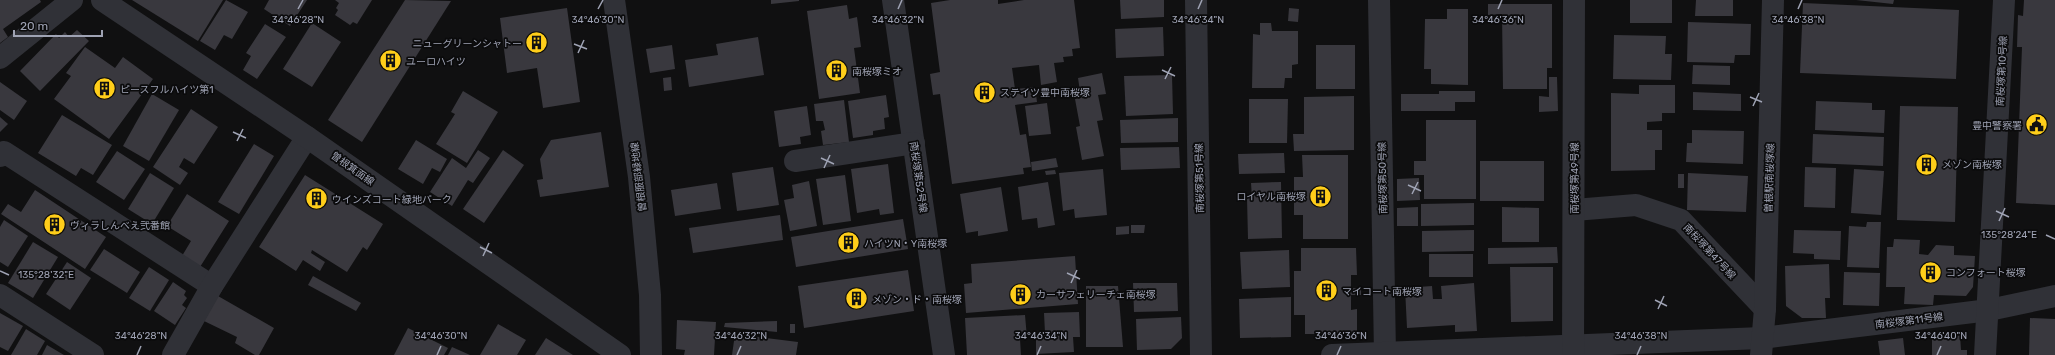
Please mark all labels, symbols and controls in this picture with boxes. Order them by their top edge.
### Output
scale bar [14,12,102,38]
text: 34°46'28"N [272,14,324,26]
text: 34°46'30"N [572,14,624,26]
text: 34°46'32"N [872,14,924,26]
text: 34°46'34"N [1172,14,1224,26]
text: 34°46'36"N [1472,14,1524,26]
text: 34°46'38"N [1772,14,1824,26]
text: 20 m [20,19,48,33]
building icon: ニューグリーンシャトー [524,30,550,56]
street label: 南桜塚第10号線 [1994,35,2010,107]
place label: ニューグリーンシャトー [413,38,522,50]
building icon: ユーロハイツ [377,48,403,74]
place label: ユーロハイツ [406,56,466,68]
building icon: 南桜塚ミオ [823,58,849,84]
place label: 南桜塚ミオ [852,66,902,78]
building icon: ピースフルハイツ第1 [91,76,117,102]
building icon: ステイツ豊中南桜塚 [971,79,997,105]
place label: ピースフルハイツ第1 [120,84,214,96]
place label: ステイツ豊中南桜塚 [1000,87,1090,99]
public building icon: 豊中警察署 [2024,112,2050,138]
place label: 豊中警察署 [1972,120,2022,132]
street label: 曽根服部緑地線 [629,141,649,212]
street label: 南桜塚第52号線 [907,141,929,214]
street label: 南桜塚第50号線 [1376,142,1390,214]
street label: 南桜塚第49号線 [1569,142,1581,214]
street label: 南桜塚第51号線 [1193,143,1207,213]
street label: 曽根駅南桜塚線 [1763,143,1777,213]
street label: 曽根箕面線 [329,150,376,188]
building icon: メゾン南桜塚 [1914,151,1940,177]
place label: メゾン南桜塚 [1942,159,2002,171]
building icon: ロイヤル南桜塚 [1308,183,1334,209]
building icon: ウインズコート緑地パーク [303,186,329,212]
place label: ロイヤル南桜塚 [1236,191,1306,203]
place label: ウインズコート緑地パーク [332,194,452,206]
building icon: ヴィラしんべえ弐番館 [41,212,67,238]
place label: ヴィラしんべえ弐番館 [70,220,170,232]
street label: 南桜塚第47号線 [1681,222,1738,282]
text: 135°28'24"E [1981,229,2037,241]
building icon: ハイツN・Y南桜塚 [836,230,862,256]
place label: ハイツN・Y南桜塚 [864,238,947,250]
building icon: コンフォート桜塚 [1917,259,1943,285]
place label: コンフォート桜塚 [1946,267,2026,279]
text: 135°28'32"E [18,269,74,281]
building icon: マイコート南桜塚 [1314,278,1340,304]
building icon: カーサフェリーチェ南桜塚 [1008,281,1034,307]
building icon: メゾン・ド・南桜塚 [843,286,869,312]
place label: マイコート南桜塚 [1342,286,1422,298]
place label: カーサフェリーチェ南桜塚 [1036,289,1156,301]
place label: メゾン・ド・南桜塚 [872,294,962,306]
street label: 南桜塚第11号線 [1874,311,1944,331]
text: 34°46'28"N [115,330,167,342]
text: 34°46'30"N [415,330,467,342]
text: 34°46'32"N [715,330,767,342]
text: 34°46'34"N [1015,330,1067,342]
text: 34°46'36"N [1315,330,1367,342]
text: 34°46'38"N [1615,330,1667,342]
text: 34°46'40"N [1915,330,1967,342]

